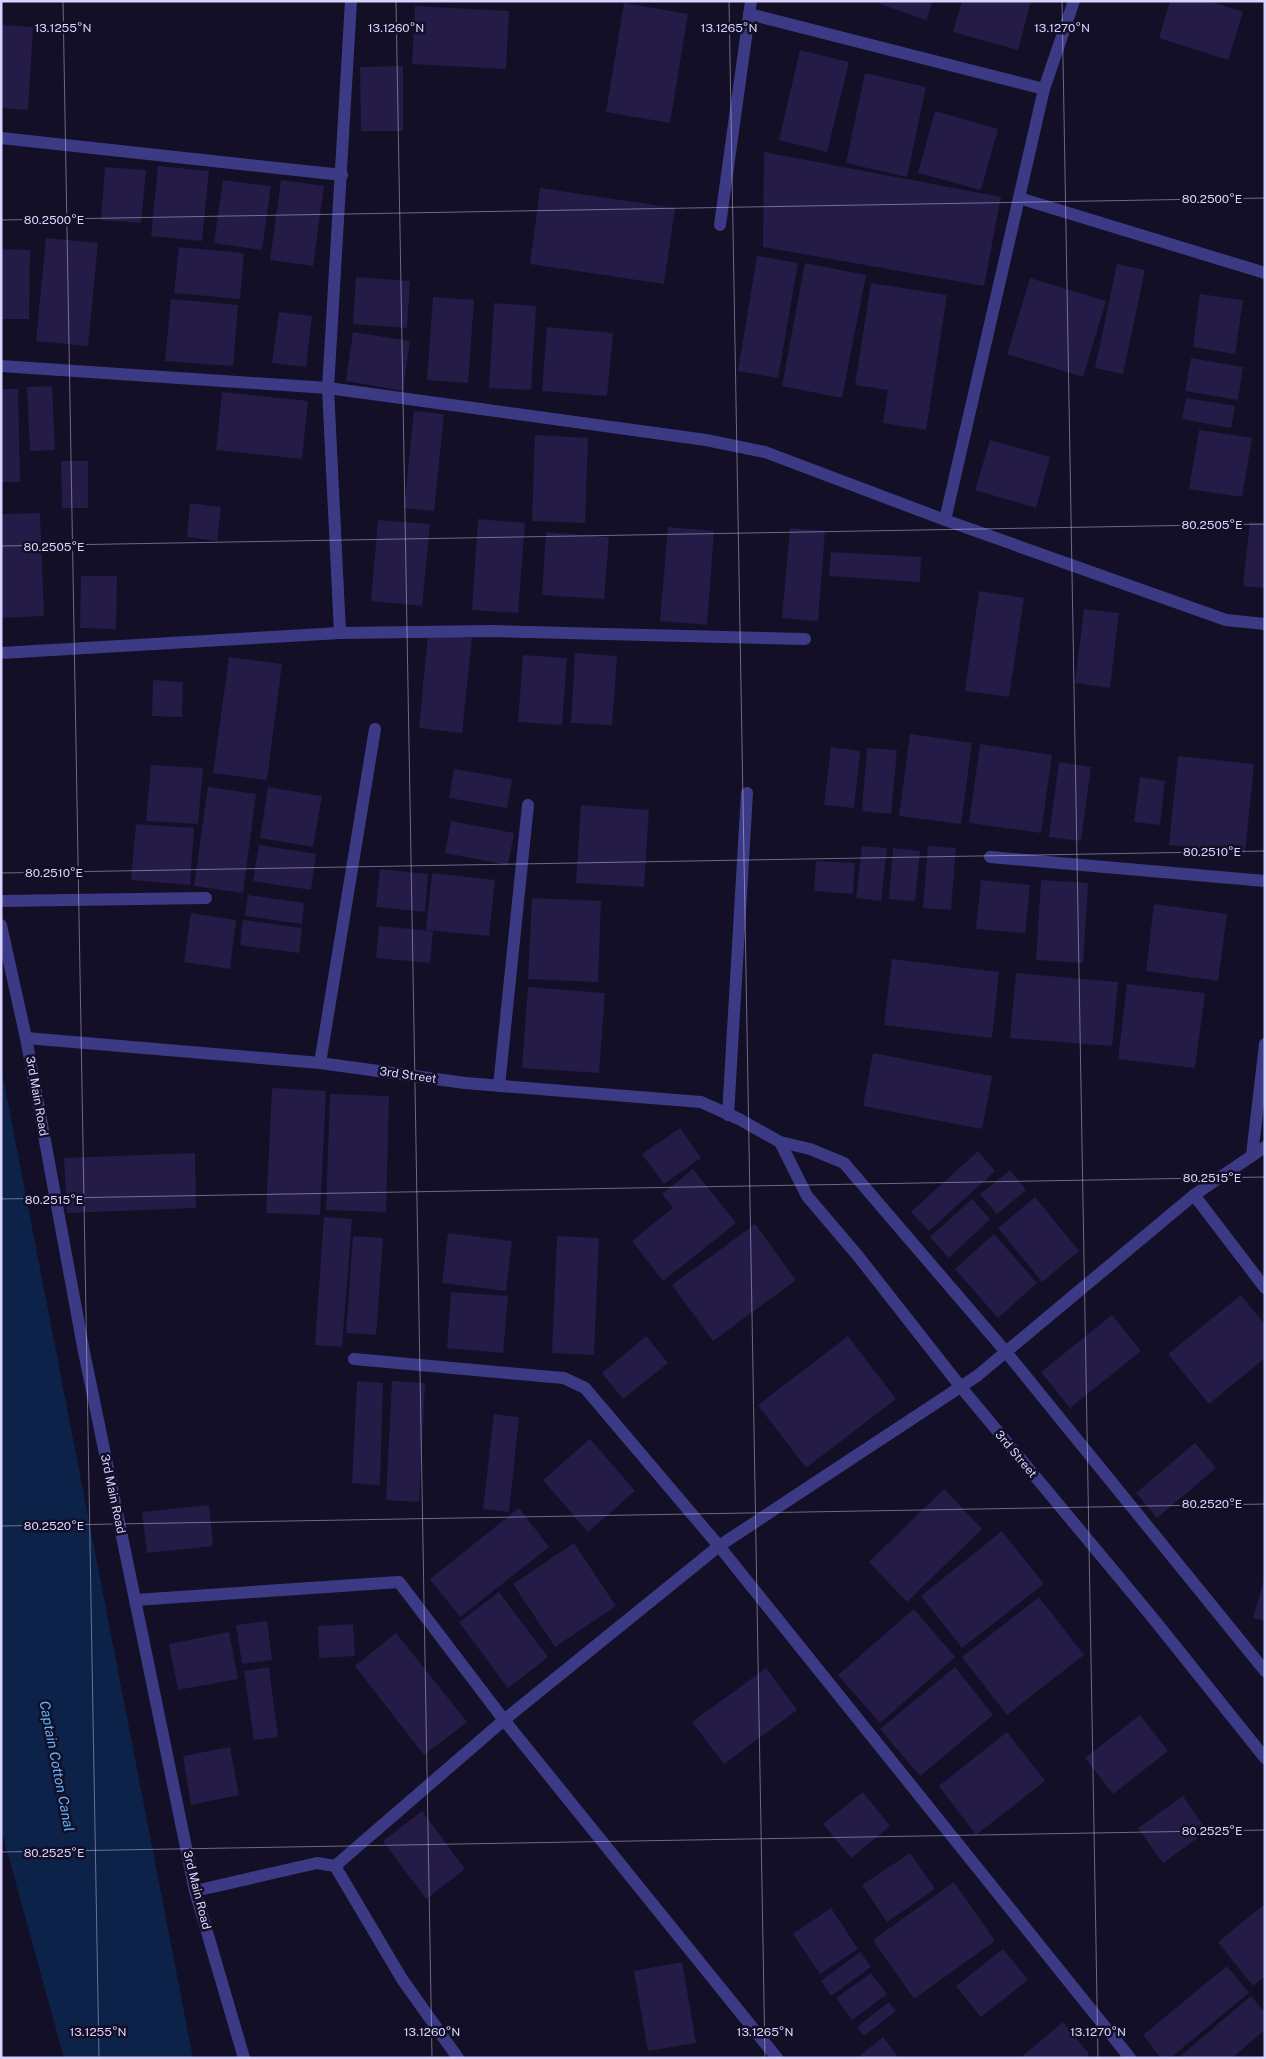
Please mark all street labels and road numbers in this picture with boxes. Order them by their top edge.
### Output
street label: 3rd Main Road [23,1055,51,1137]
street label: 3rd Street [379,1064,438,1086]
street label: 3rd Street [992,1428,1040,1481]
street label: 3rd Main Road [98,1453,128,1535]
street label: 3rd Main Road [180,1849,214,1931]

